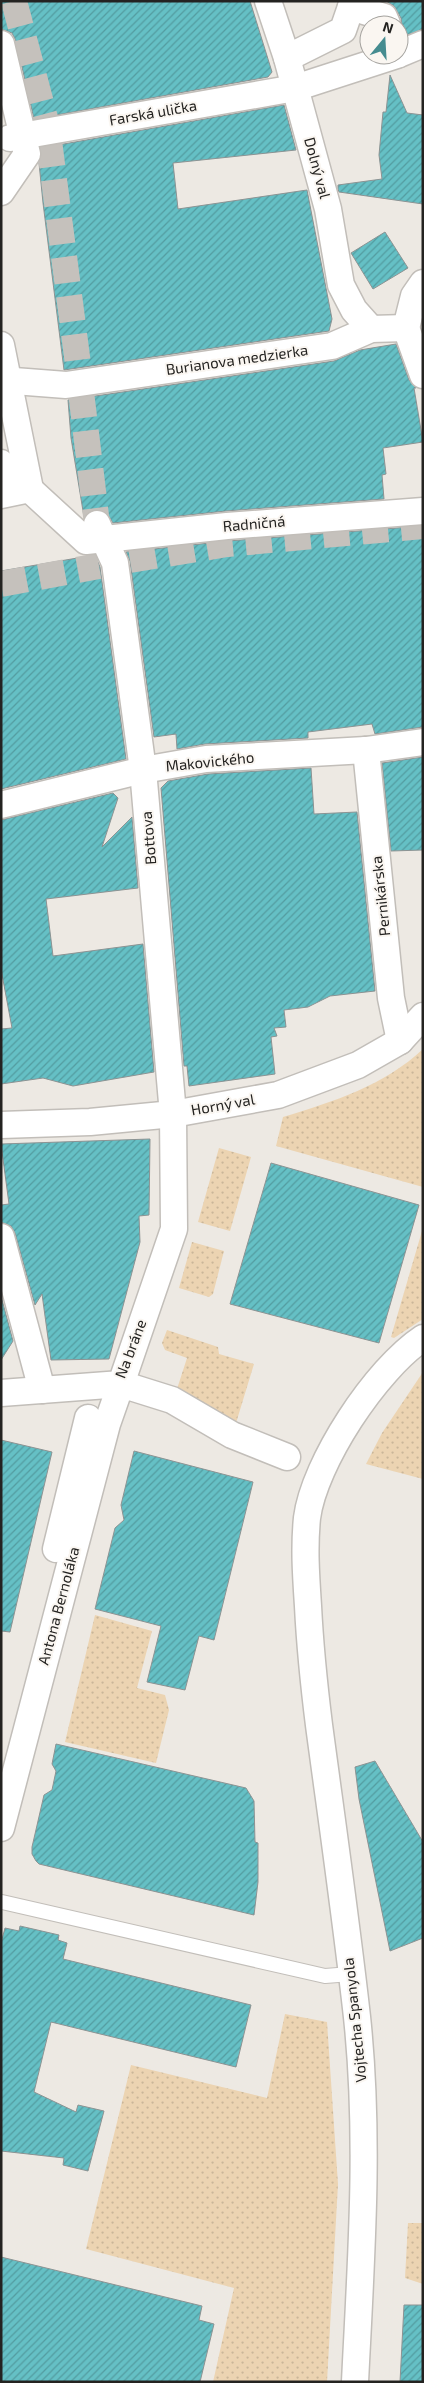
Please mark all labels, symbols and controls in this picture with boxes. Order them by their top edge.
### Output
north arrow [359,15,409,65]
text: N [381,18,396,37]
street label: Farská ulička [108,95,198,129]
street label: Dolný val [301,135,335,201]
street label: Burianova medzierka [165,340,309,378]
street label: Radničná [222,511,286,535]
street label: Makovického [165,747,255,775]
street label: Bottova [137,811,159,866]
street label: Pernikárska [367,855,393,937]
street label: Horný val [190,1089,257,1118]
street label: Na bráne [111,1317,150,1381]
street label: Antona Bernoláka [34,1545,82,1667]
street label: Vojtecha Spanyola [339,1957,371,2083]

